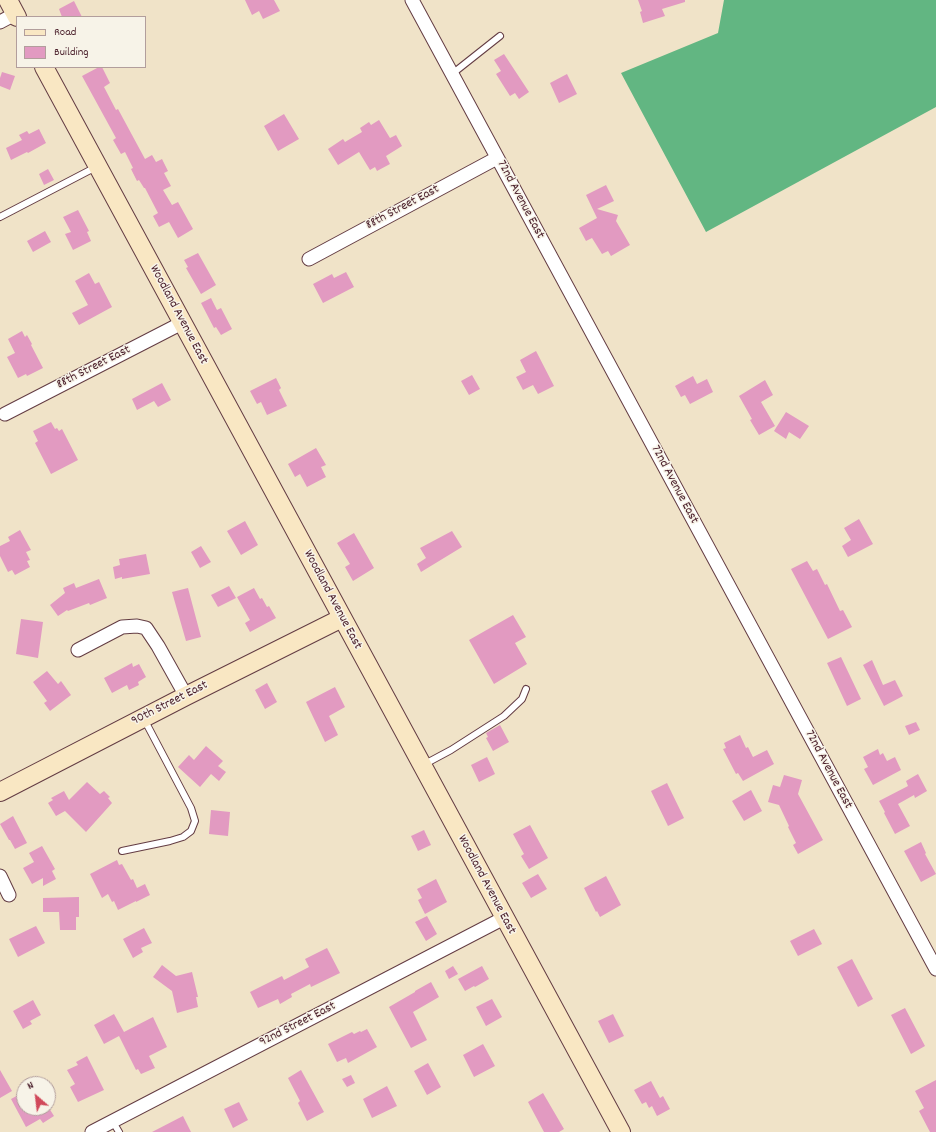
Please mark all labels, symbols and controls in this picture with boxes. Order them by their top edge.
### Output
legend [16,16,146,68]
text: Road [54,24,76,41]
text: Building [54,44,89,61]
street label: 72nd Avenue East [493,158,547,242]
street label: 88th Street East [364,182,442,234]
street label: Woodland Avenue East [145,263,211,367]
street label: 88th Street East [54,343,134,393]
street label: 72nd Avenue East [647,443,701,527]
street label: Woodland Avenue East [299,548,365,652]
street label: 90th Street East [129,678,211,730]
street label: 72nd Avenue East [801,728,855,812]
street label: Woodland Avenue East [453,833,519,937]
street label: 92nd Street East [257,999,339,1051]
north arrow [16,1076,56,1116]
text: N [25,1078,37,1095]

